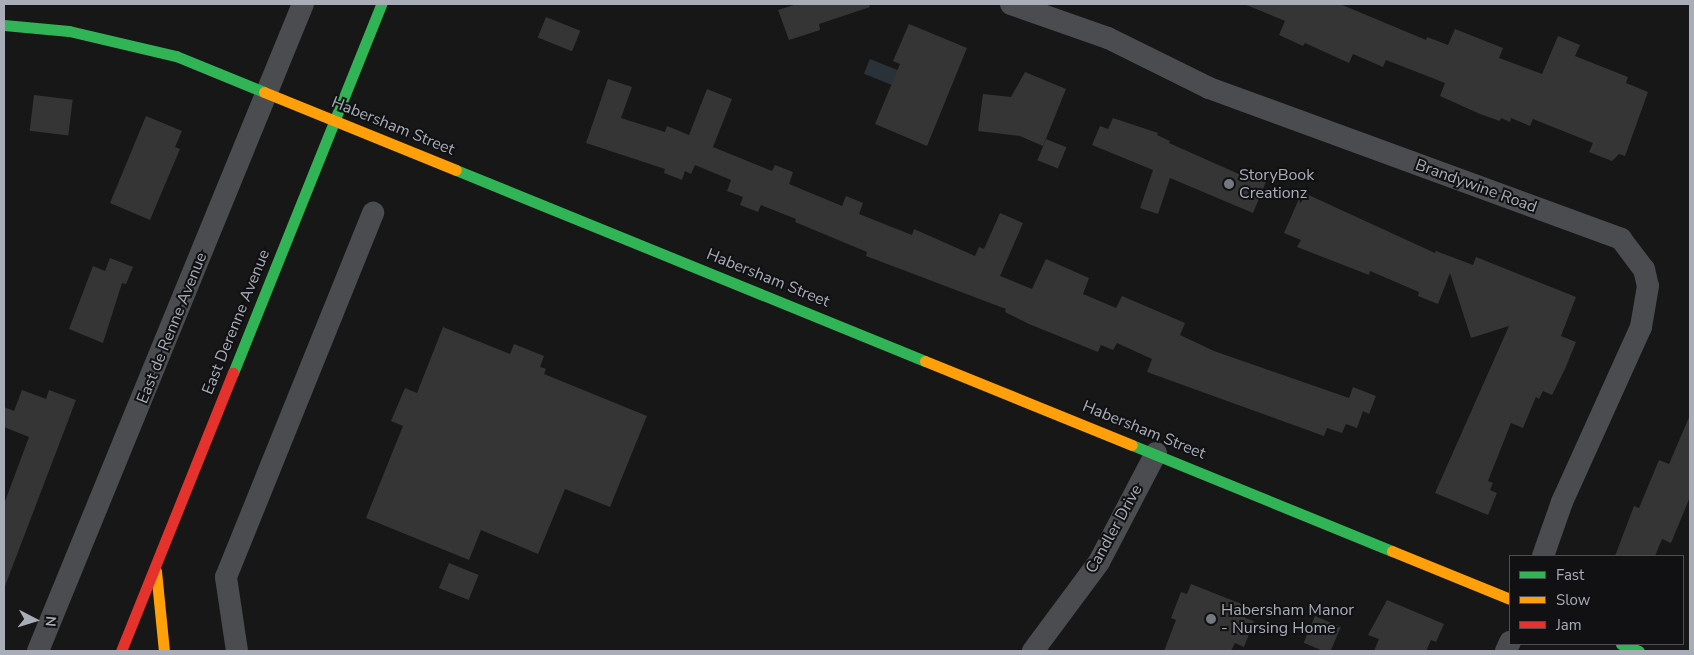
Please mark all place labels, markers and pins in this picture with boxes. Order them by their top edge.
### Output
place label: StoryBook Creationz [1239,165,1314,203]
marker: StoryBook Creationz [1223,178,1235,190]
place label: Habersham Manor - Nursing Home [1221,600,1354,638]
marker: Habersham Manor - Nursing Home [1205,613,1217,625]

